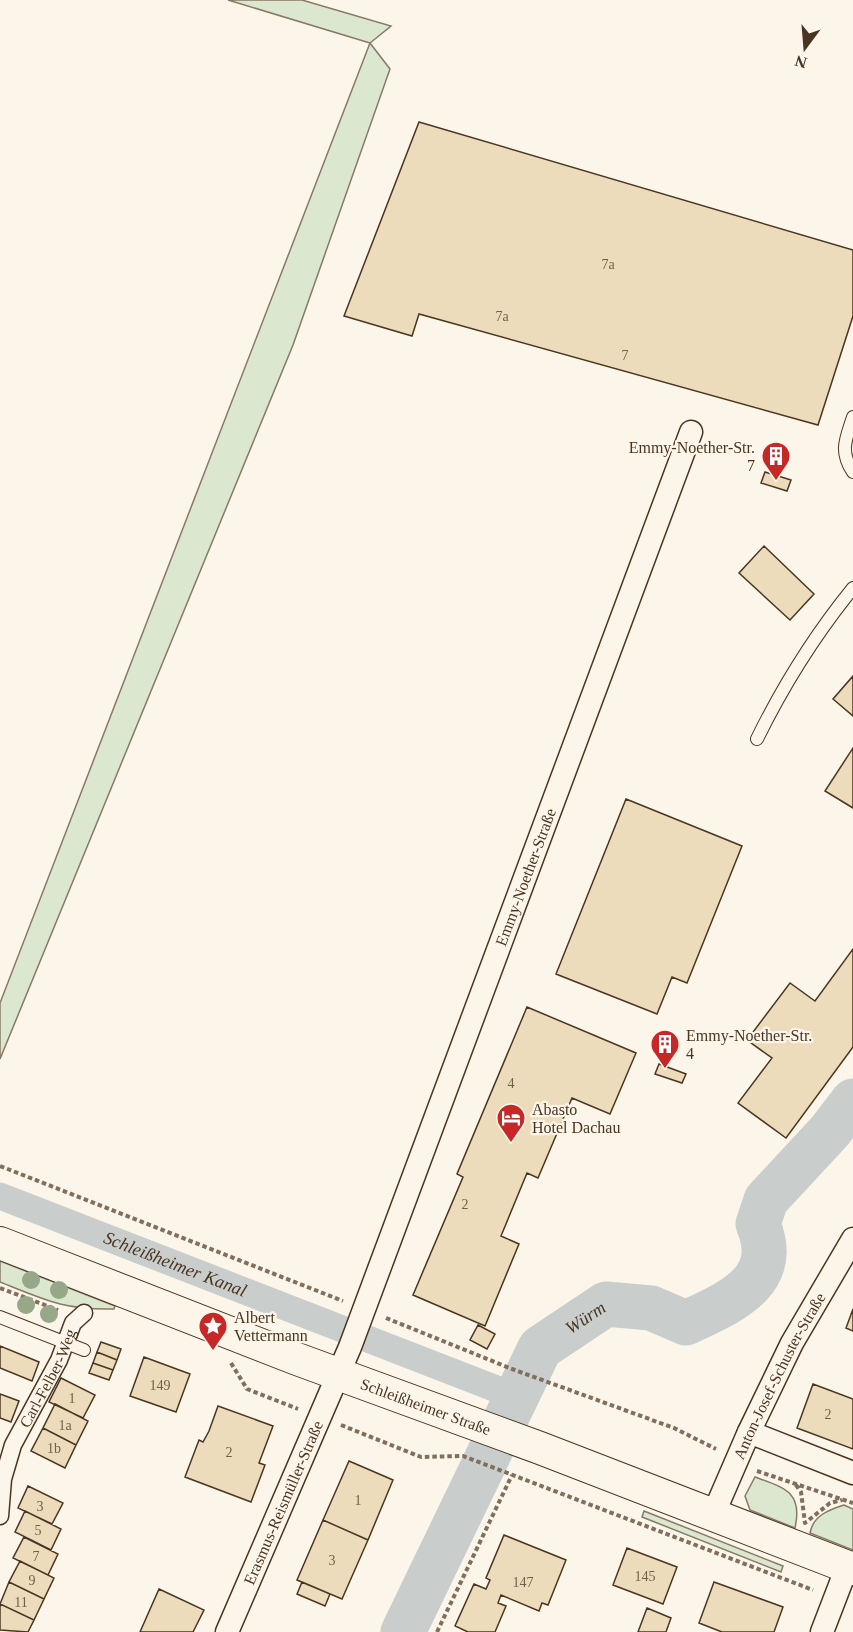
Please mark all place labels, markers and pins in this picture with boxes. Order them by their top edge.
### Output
place label: Emmy-Noether-Str. 7 [629,439,755,474]
building icon: Emmy-Noether-Str. 7 [760,440,792,482]
place label: Emmy-Noether-Str. 4 [686,1027,812,1062]
building icon: Emmy-Noether-Str. 4 [649,1028,681,1070]
place label: Abasto Hotel Dachau [532,1101,620,1136]
hotel icon: Abasto Hotel Dachau [495,1102,527,1144]
place label: Albert Vettermann [234,1309,308,1344]
place icon: Albert Vettermann [197,1310,229,1352]

